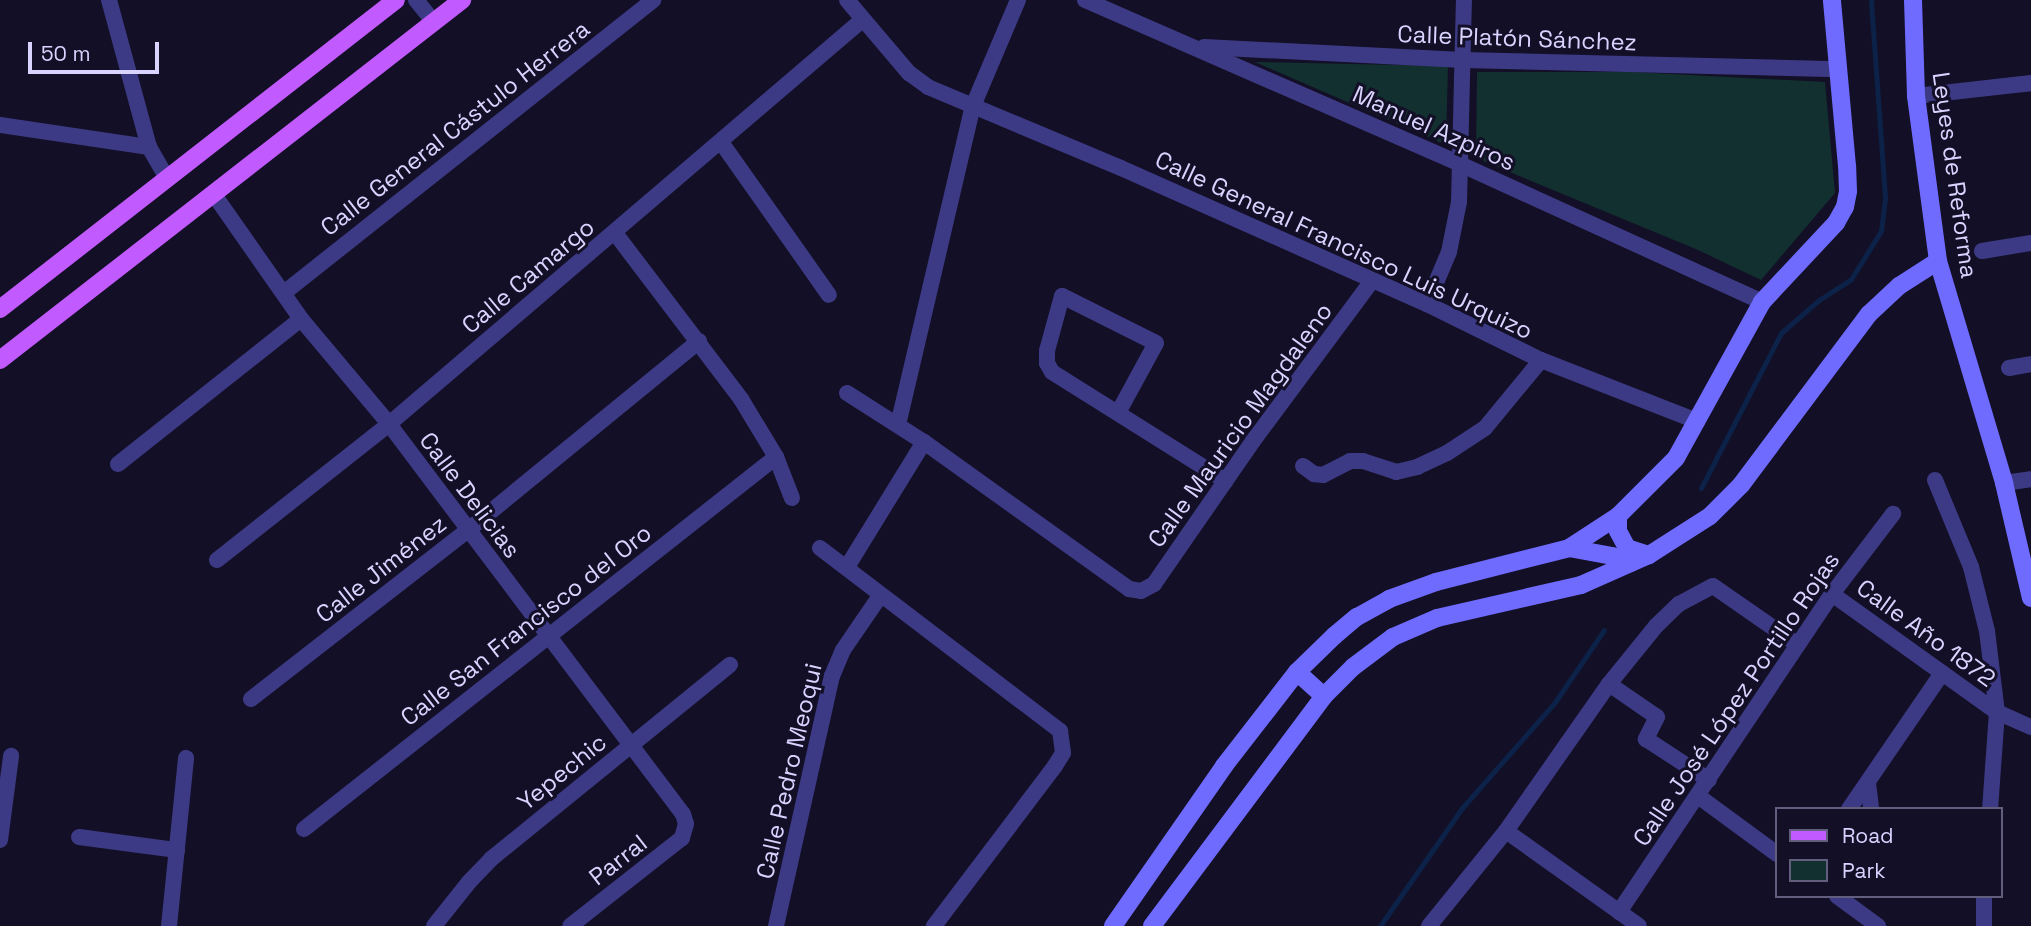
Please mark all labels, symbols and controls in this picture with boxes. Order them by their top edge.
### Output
street label: Calle General Cástulo Herrera [315,14,595,242]
street label: Calle Platón Sánchez [1397,19,1637,57]
scale bar [32,28,163,72]
text: 50 m [41,40,91,67]
street label: Leyes de Reforma [1926,70,1984,280]
street label: Manuel Azpiros [1348,79,1520,177]
street label: Calle General Francisco Luis Urquizo [1151,145,1537,345]
street label: Calle Camargo [456,212,600,340]
street label: Calle Mauricio Magdaleno [1142,297,1338,553]
street label: Calle Delicias [413,427,527,563]
street label: Calle Jiménez [310,509,452,629]
street label: Calle San Francisco del Oro [395,518,657,732]
street label: Calle José López Portillo Rojas [1627,547,1845,851]
street label: Calle Año 1872 [1851,573,2001,693]
street label: Calle Pedro Meoqui [750,660,828,882]
street label: Yepechic [512,728,612,816]
legend [1776,807,2003,898]
text: Road [1842,822,1894,849]
street label: Parral [583,829,653,891]
text: Park [1842,857,1886,884]

